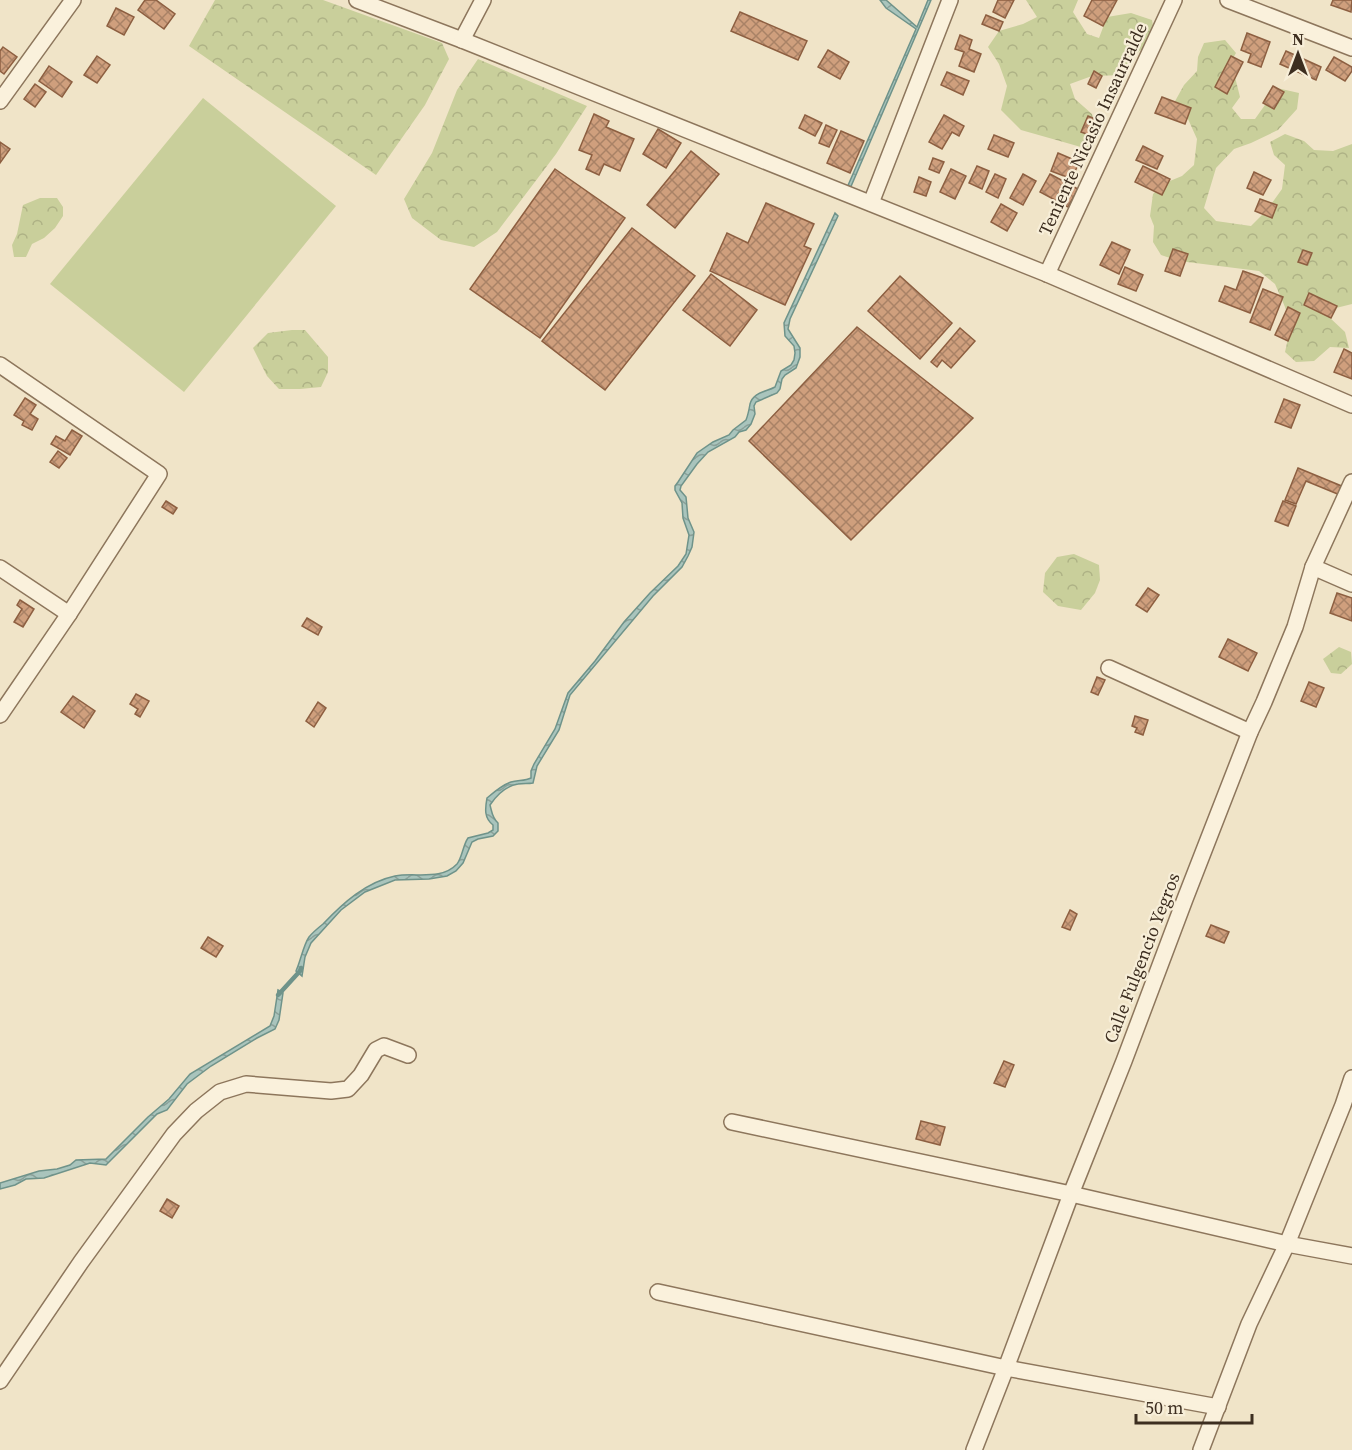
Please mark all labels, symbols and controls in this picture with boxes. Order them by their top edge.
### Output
street label: Teniente Nicasio Insaurralde [1032,18,1153,239]
north arrow [1268,24,1328,84]
text: N [1292,28,1304,50]
street label: Calle Fulgencio Yegros [1097,869,1186,1047]
scale bar [1136,1387,1252,1425]
text: 50 m [1145,1395,1183,1420]

